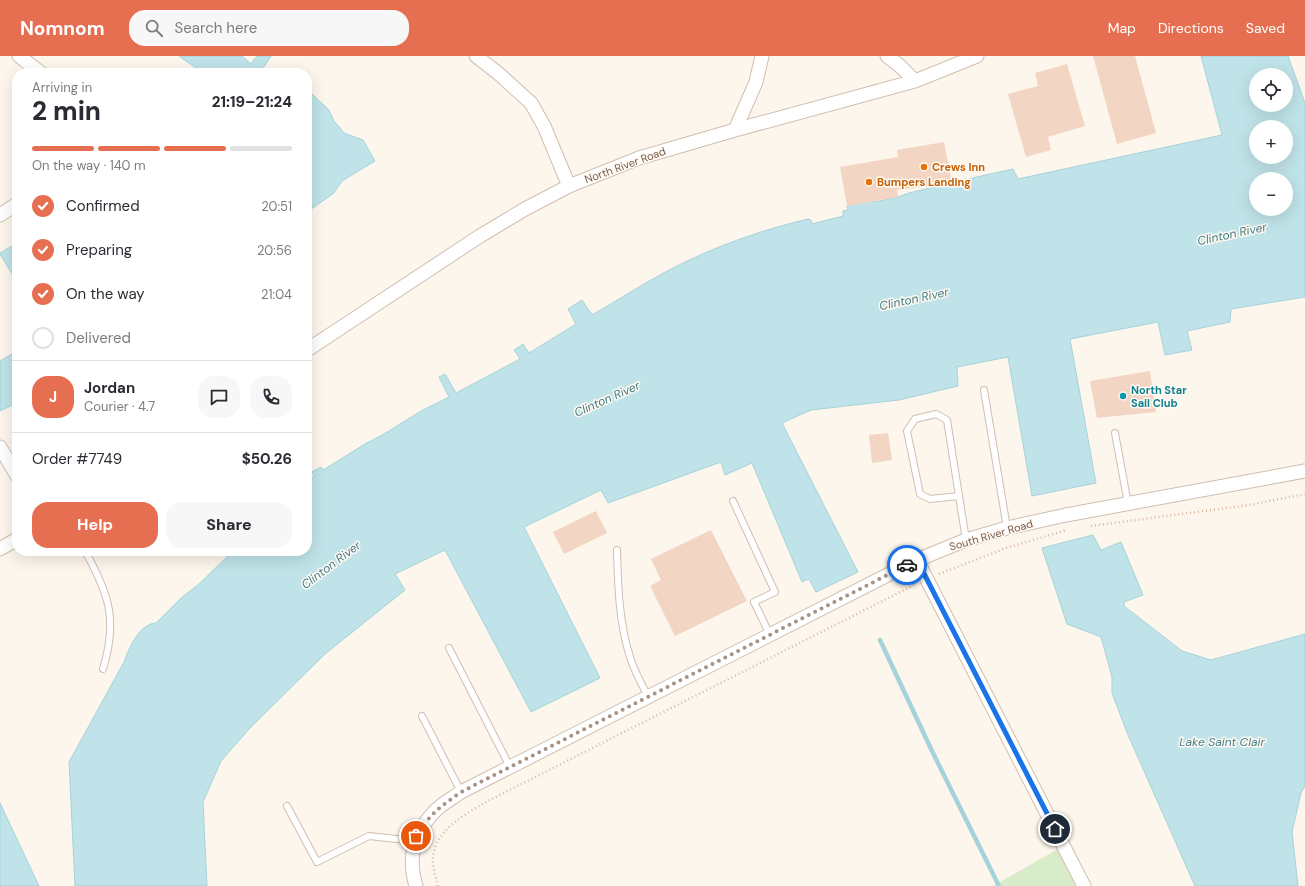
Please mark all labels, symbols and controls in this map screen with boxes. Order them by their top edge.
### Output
search box [129,10,409,46]
text: Nomnom [20,16,105,41]
icon: search [143,17,165,39]
text: Search here [175,18,257,38]
text: Map [1108,19,1136,37]
text: Directions [1158,19,1224,37]
text: Saved [1246,19,1285,37]
map controls [1249,68,1293,216]
button: locate [1249,68,1293,112]
text: Arriving in [32,79,92,96]
text: 21:19–21:24 [212,92,292,112]
text: 2 min [32,94,101,128]
button: + [1249,120,1293,164]
street label: North River Road [583,144,668,186]
text: On the way · 140 m [32,157,146,174]
place label: Crews Inn [932,160,985,174]
marker: Crews Inn [919,162,929,172]
button: − [1249,172,1293,216]
place label: Bumpers Landing [877,175,971,189]
marker: Bumpers Landing [864,177,874,187]
icon: check [32,195,54,217]
text: Confirmed [66,196,140,216]
text: 20:51 [261,198,292,215]
water label: Clinton River [1196,219,1269,249]
icon: check [32,239,54,261]
text: Preparing [66,240,132,260]
text: 20:56 [257,242,292,259]
icon: check [32,283,54,305]
text: On the way [66,284,145,304]
water label: Clinton River [878,284,951,314]
text: 21:04 [261,286,292,303]
text: Delivered [66,328,131,348]
button: chat [198,376,240,418]
button: phone [250,376,292,418]
water label: Clinton River [572,377,643,421]
text: Jordan [84,378,135,398]
place label: North Star Sail Club [1131,383,1187,410]
text: J [49,387,57,407]
marker: North Star Sail Club [1118,391,1128,401]
text: Courier · 4.7 [84,398,155,415]
text: Order #7749 [32,449,122,469]
text: $50.26 [242,449,292,469]
button: Help [32,502,158,548]
button: Share [166,502,292,548]
street label: South River Road [948,516,1035,554]
water label: Clinton River [298,537,364,593]
courier [887,545,927,585]
icon: car [896,554,918,576]
water label: Lake Saint Clair [1179,734,1265,750]
pin [1038,812,1072,846]
icon: home [1044,818,1066,840]
pin [399,819,433,853]
icon: bag [405,825,427,847]

